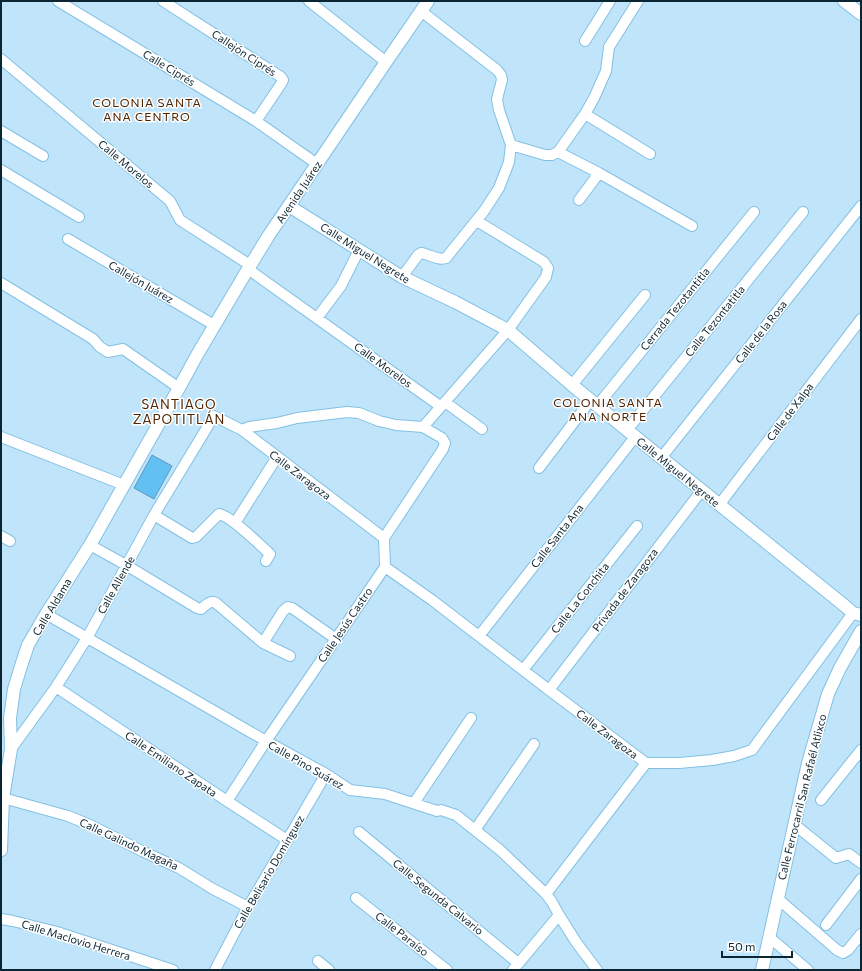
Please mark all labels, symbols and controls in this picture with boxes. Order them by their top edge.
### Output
street label: Callejón Ciprés [210,27,279,78]
street label: Calle Ciprés [141,47,198,88]
district label: COLONIA SANTA ANA CENTRO [92,95,202,123]
street label: Calle Morelos [96,137,157,190]
street label: Avenida Juárez [273,158,325,226]
street label: Calle Miguel Negrete [318,220,413,286]
street label: Callejón Juárez [106,258,177,307]
street label: Cerrada Tezotantitla [637,265,712,353]
street label: Calle Tezontatitla [682,282,747,359]
street label: Calle de la Rosa [732,298,789,366]
street label: Calle Morelos [352,339,415,390]
street label: Calle de Xalpa [764,380,816,443]
district label: COLONIA SANTA ANA NORTE [553,395,663,423]
district label: SANTIAGO ZAPOTITLÁN [133,396,225,427]
street label: Calle Miguel Negrete [634,434,723,509]
street label: Calle Zaragoza [267,447,334,502]
street label: Calle Santa Ana [528,501,586,570]
street label: Privada de Zaragoza [589,546,660,634]
street label: Calle Allende [94,553,137,616]
street label: Calle La Conchita [548,560,611,636]
street label: Calle Aldama [29,576,74,638]
street label: Calle Jesús Castro [315,584,376,665]
street label: Calle Zaragoza [574,706,641,761]
street label: Calle Ferrocarril San Rafaél Atlixco [775,712,829,881]
street label: Calle Emiliano Zapata [123,728,220,799]
street label: Calle Pino Suárez [266,738,347,792]
street label: Calle Belisario Domínguez [231,812,307,931]
street label: Calle Galindo Magaña [78,815,181,872]
street label: Calle Segunda Calvario [390,856,487,937]
street label: Calle Paraíso [373,909,432,959]
street label: Calle Maclovio Herrera [20,917,132,962]
scale bar [722,933,792,959]
text: 50 m [728,939,756,953]

